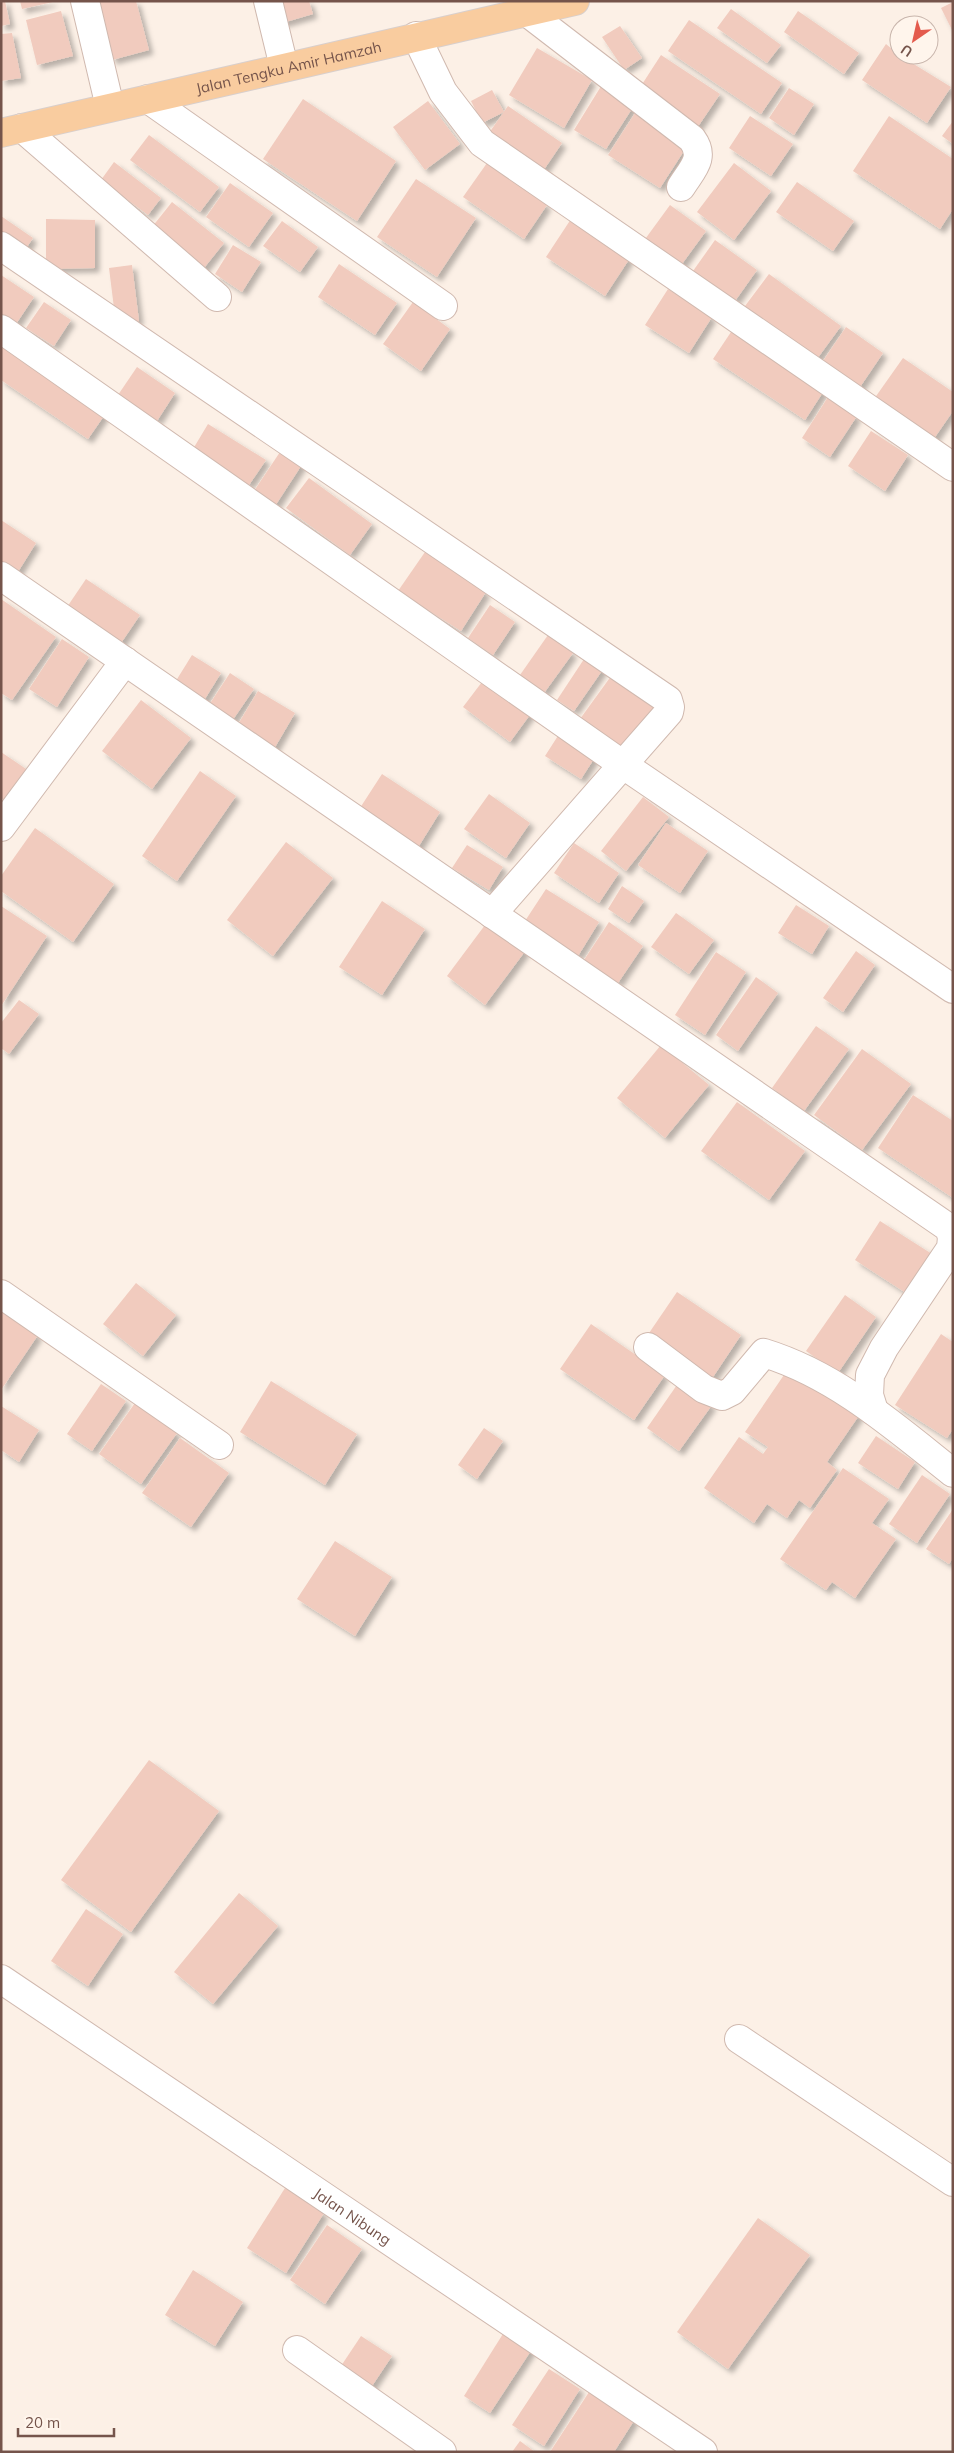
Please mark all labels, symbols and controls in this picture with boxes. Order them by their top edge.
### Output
north arrow [889,15,939,65]
street label: Jalan Tengku Amir Hamzah [194,36,383,97]
text: U [897,40,916,61]
street label: Jalan Nibung [310,2183,395,2249]
scale bar [18,2406,114,2438]
text: 20 m [25,2413,60,2432]

